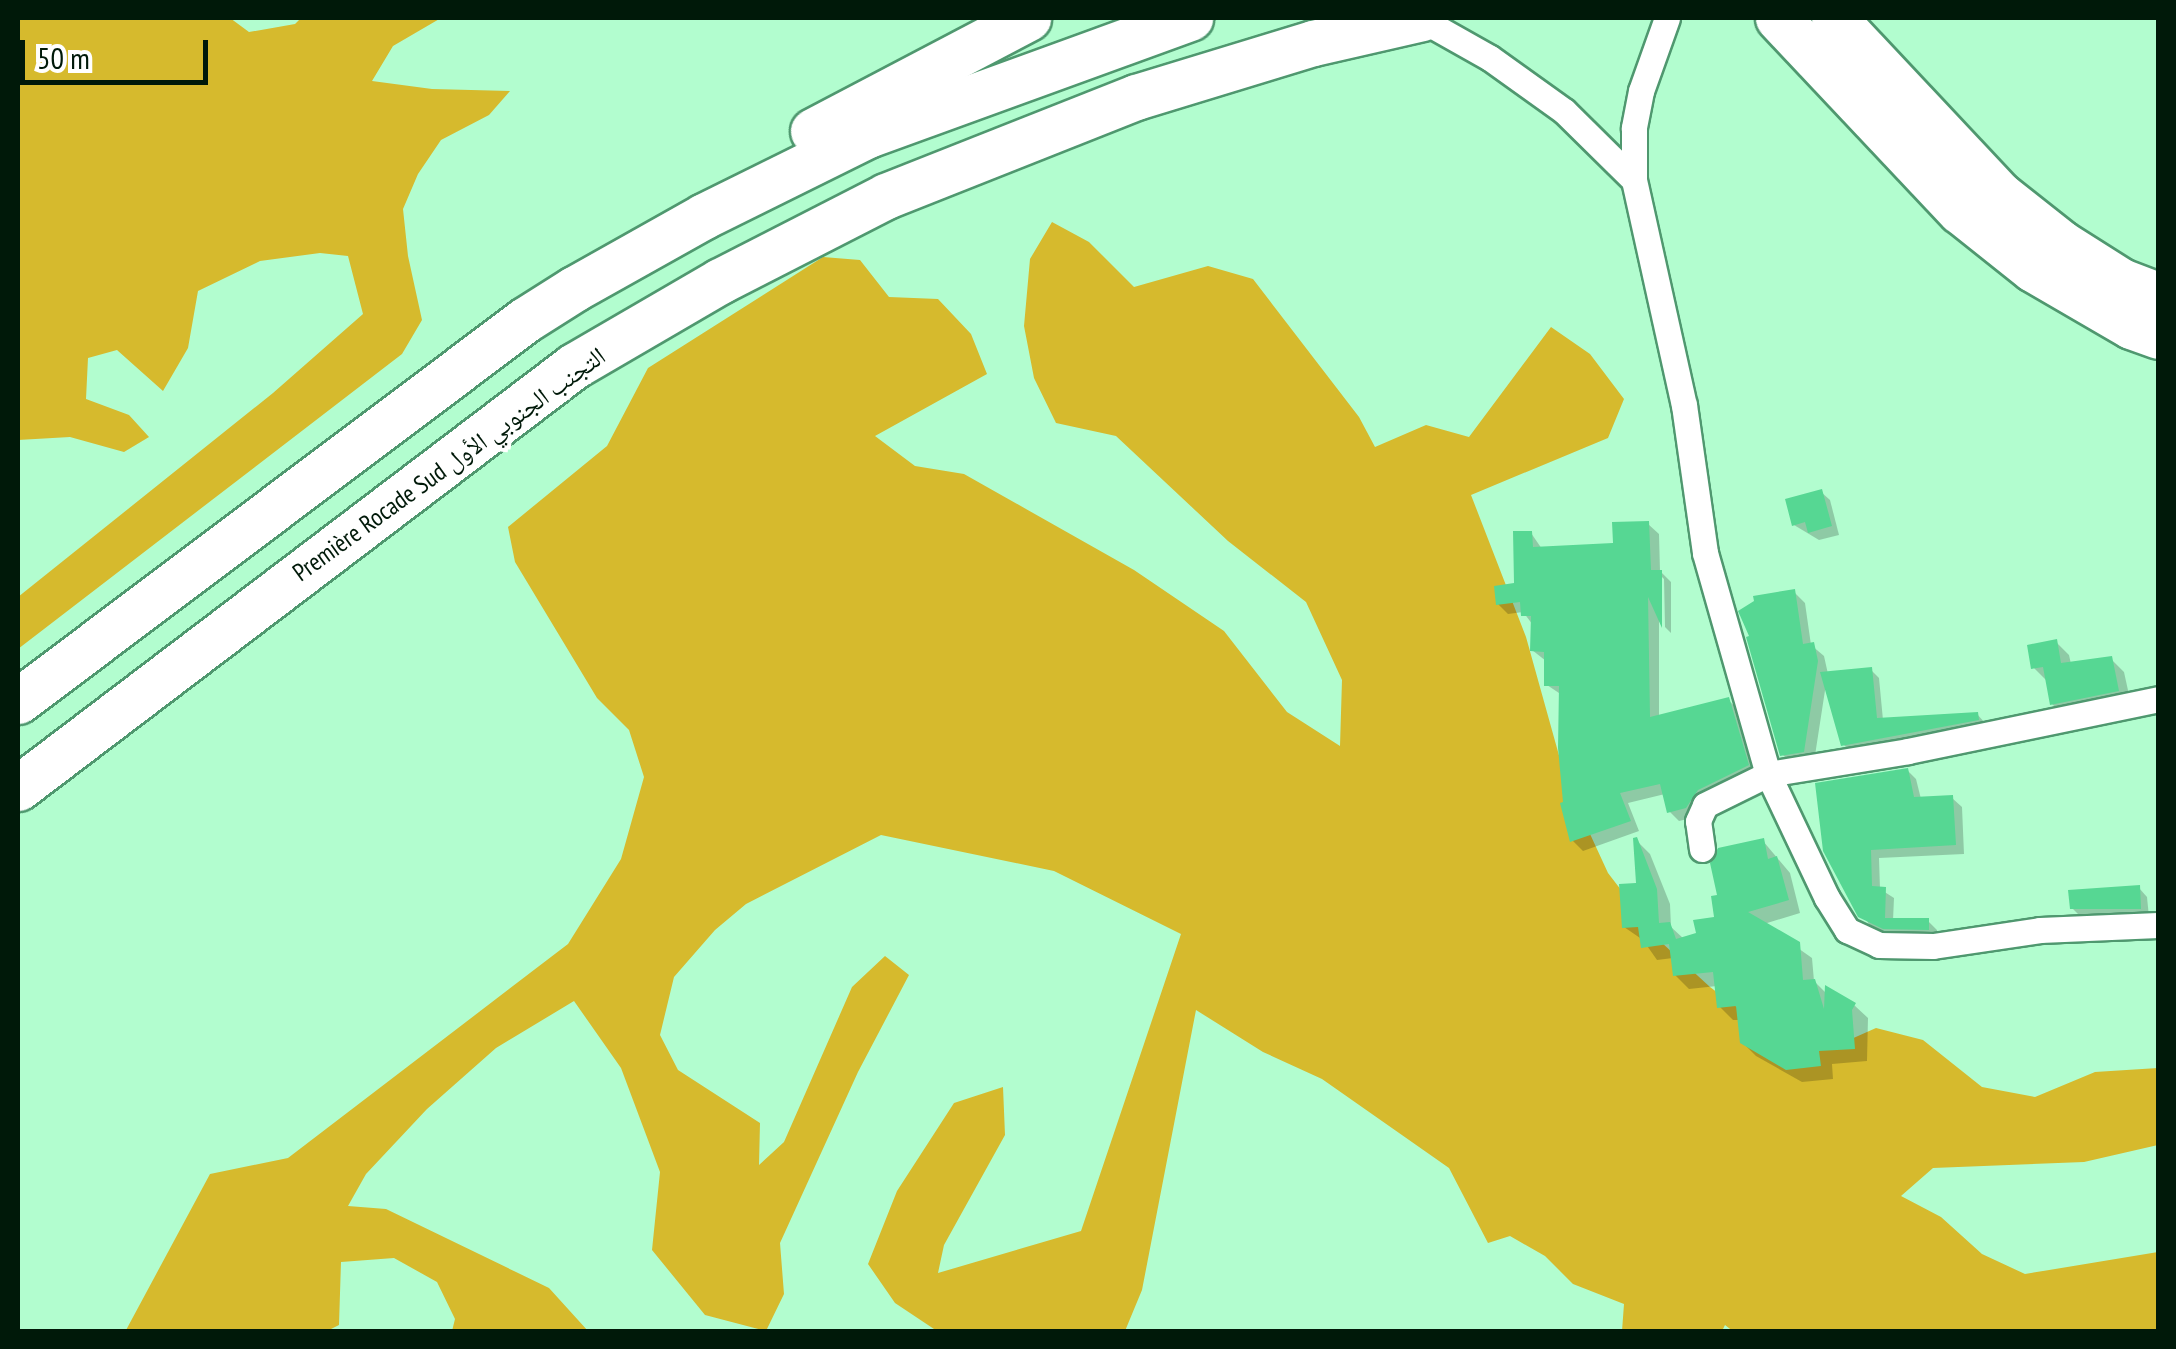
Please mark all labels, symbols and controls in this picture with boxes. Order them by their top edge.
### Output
scale bar [25,20,212,82]
text: 50 m [37,38,90,77]
street label: Première Rocade Sud التجنب الجنوبي الأول [287,341,611,587]

